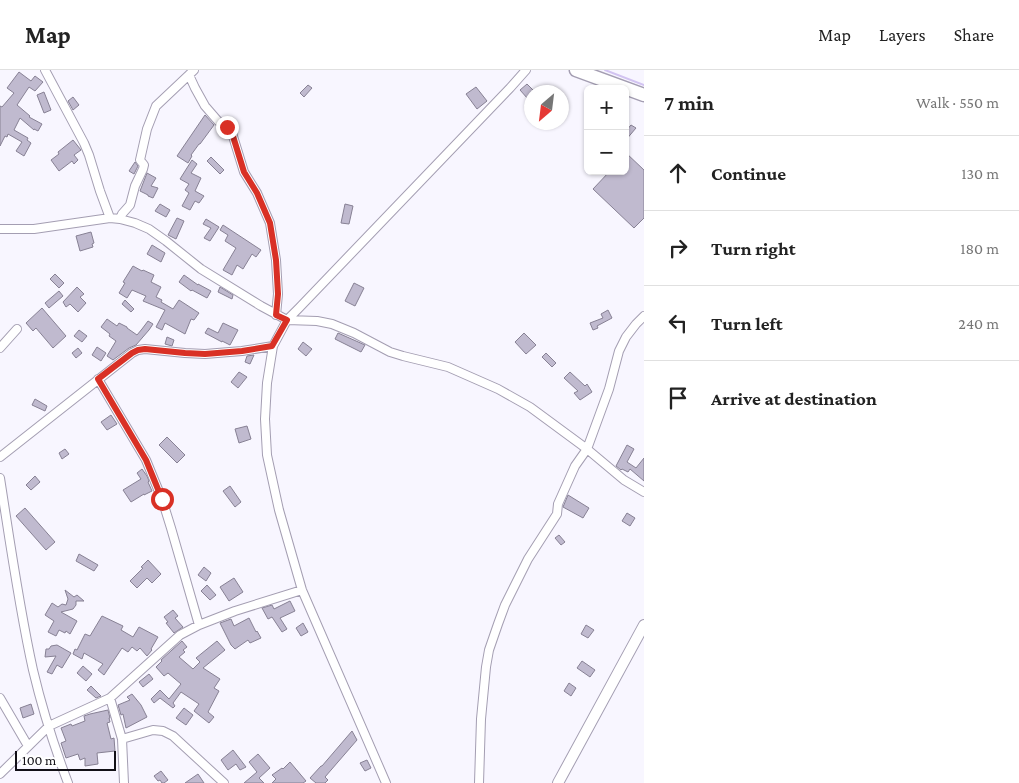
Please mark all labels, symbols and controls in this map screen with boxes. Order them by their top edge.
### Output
text: Map [25,21,71,48]
text: Map [818,25,851,45]
text: Layers [879,25,926,45]
text: Share [954,25,994,45]
north arrow [524,85,569,130]
map controls [584,85,629,175]
button: + [584,85,629,130]
text: 7 min [664,91,714,115]
text: Walk · 550 m [916,94,999,111]
route end [216,116,239,139]
button: − [584,130,629,175]
icon: ahead [664,159,692,187]
text: Continue [711,163,786,184]
text: 130 m [961,165,999,182]
icon: right [664,234,692,262]
text: Turn right [711,238,796,259]
text: 180 m [960,240,999,257]
icon: left [664,309,692,337]
text: Turn left [711,313,783,334]
text: 240 m [958,315,999,332]
icon: arrive [664,384,692,412]
text: Arrive at destination [711,388,877,409]
route start [151,488,174,511]
scale bar [15,748,116,771]
text: 100 m [22,752,56,768]

